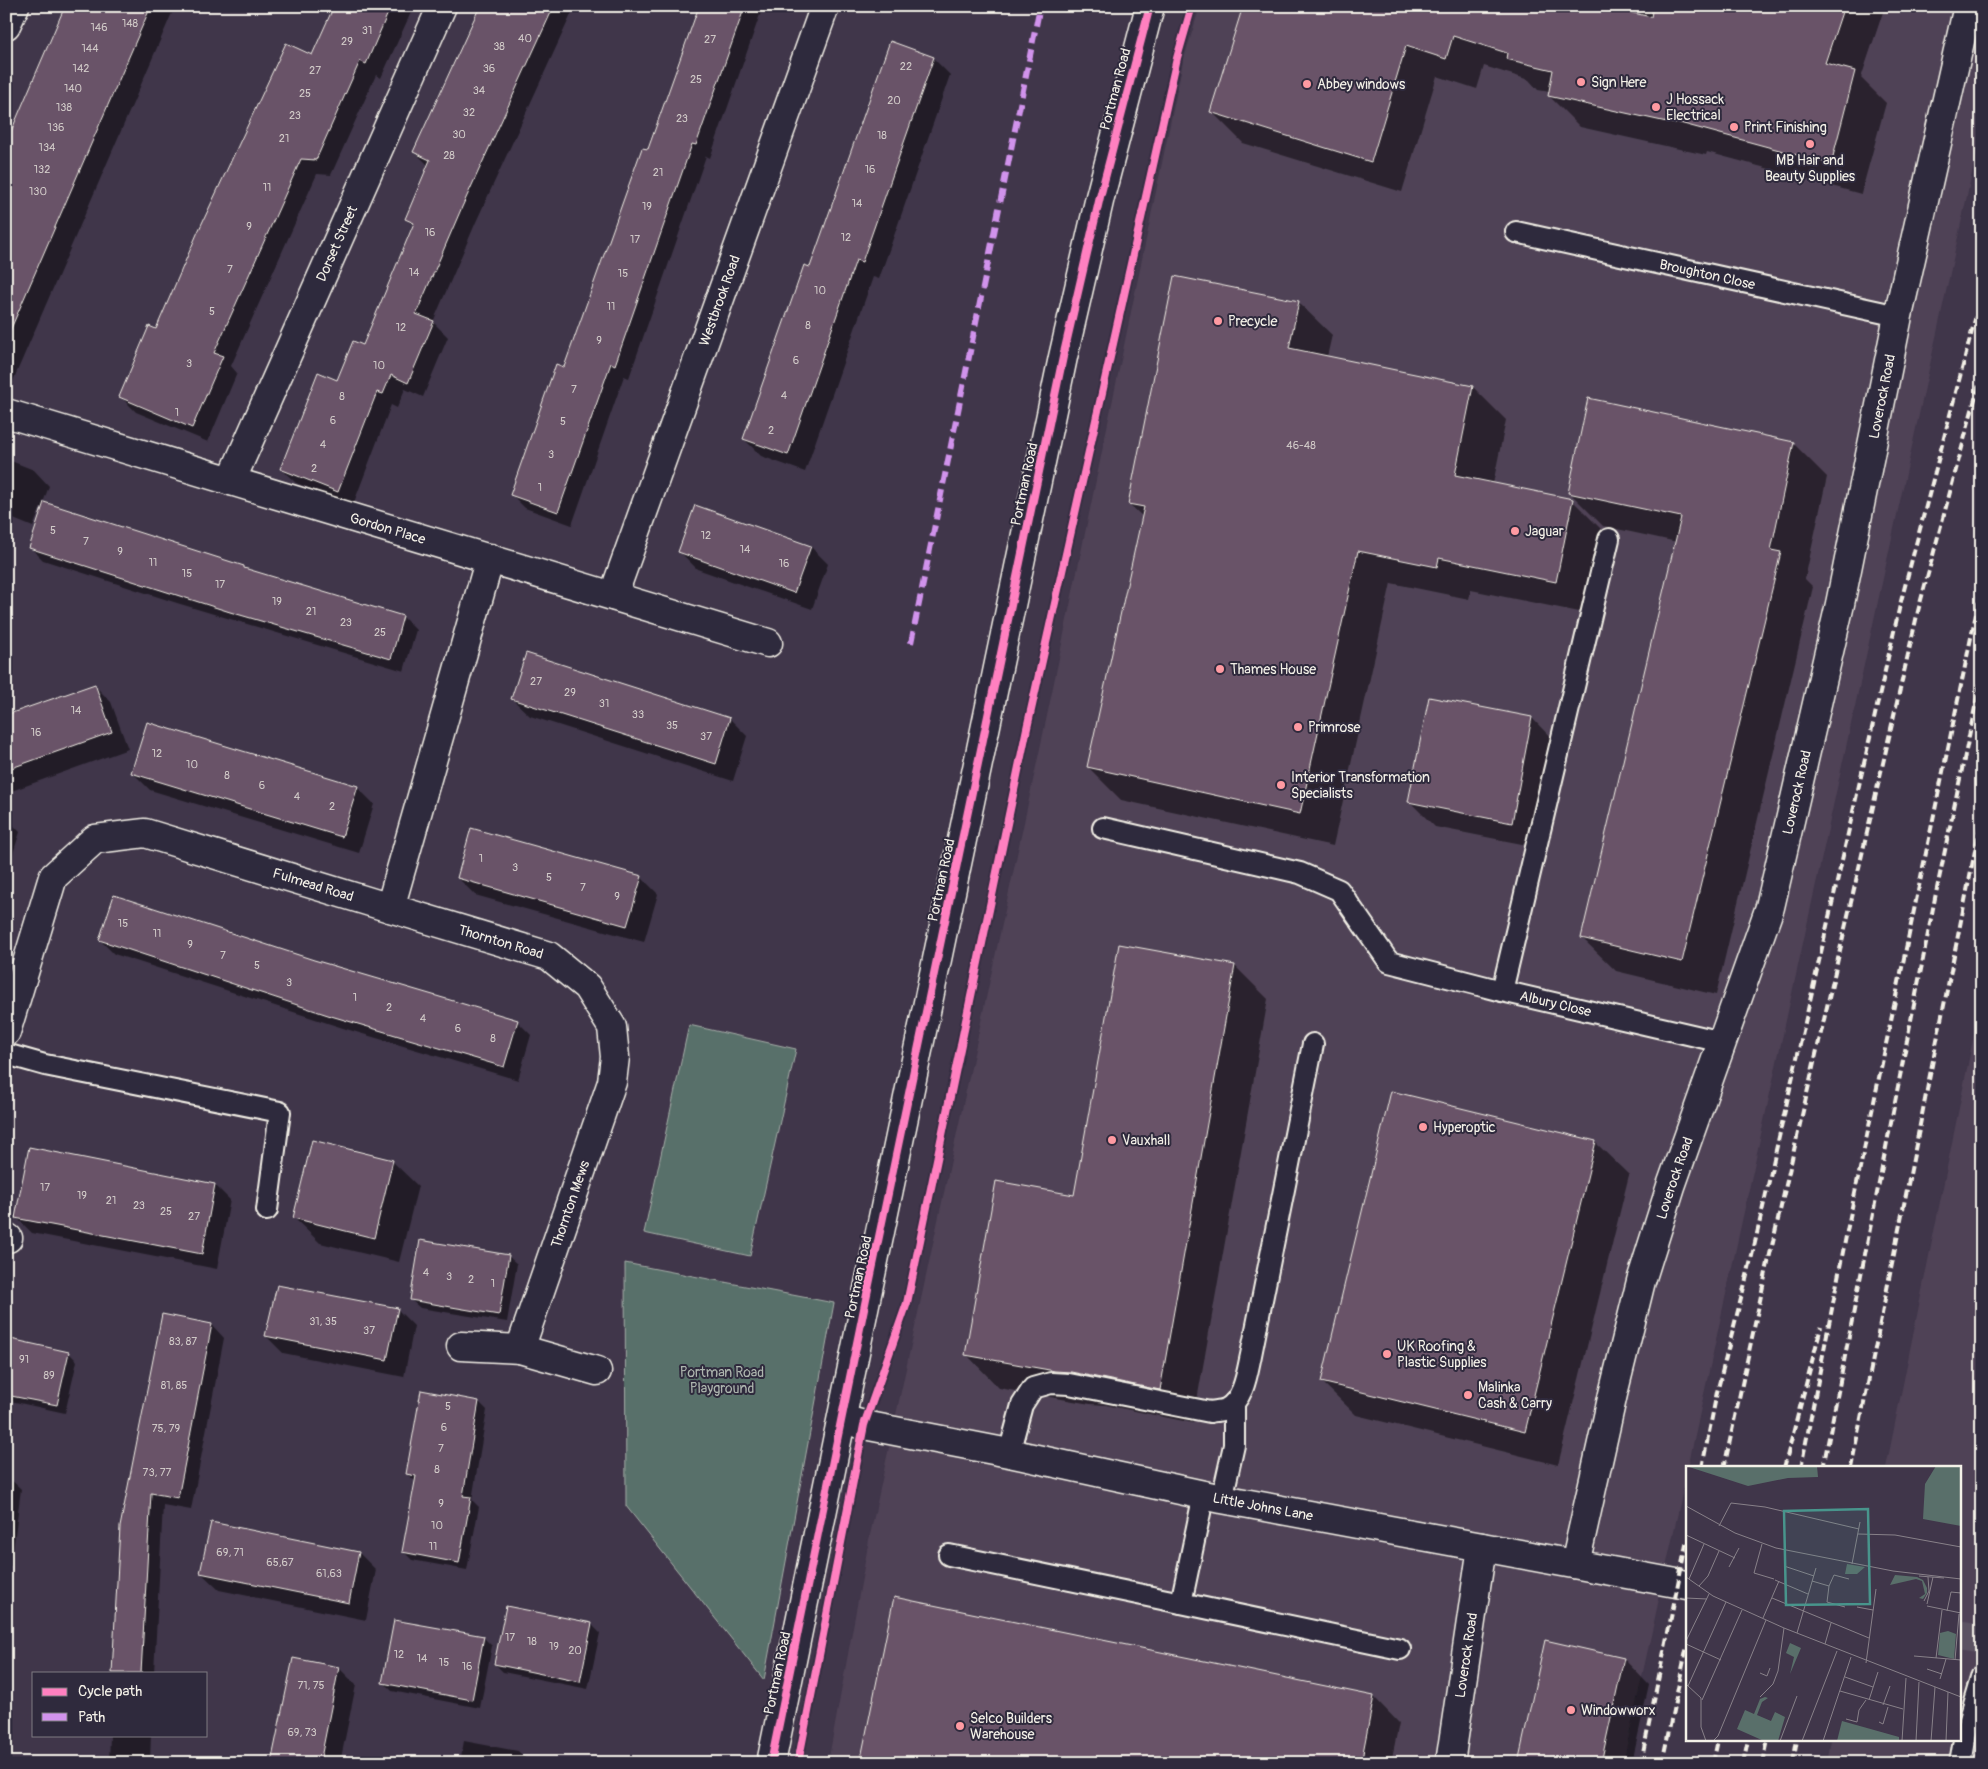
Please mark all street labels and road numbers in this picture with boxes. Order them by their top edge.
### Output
street label: Portman Road [1096,46,1135,132]
street label: Dorset Street [313,203,361,284]
street label: Westbrook Road [696,253,744,348]
street label: Broughton Close [1658,256,1757,293]
street label: Loverock Road [1865,353,1899,440]
street label: Portman Road [1007,441,1042,527]
street label: Gordon Place [348,509,428,548]
street label: Loverock Road [1779,749,1815,836]
street label: Portman Road [924,837,959,923]
street label: Fulmead Road [271,865,356,905]
street label: Thornton Road [456,921,545,963]
street label: Albury Close [1518,987,1593,1020]
street label: Loverock Road [1653,1134,1697,1221]
street label: Thornton Mews [548,1158,594,1250]
street label: Portman Road [841,1234,876,1320]
street label: Little Johns Lane [1211,1489,1314,1525]
street label: Loverock Road [1452,1611,1481,1699]
street label: Portman Road [760,1630,795,1716]

